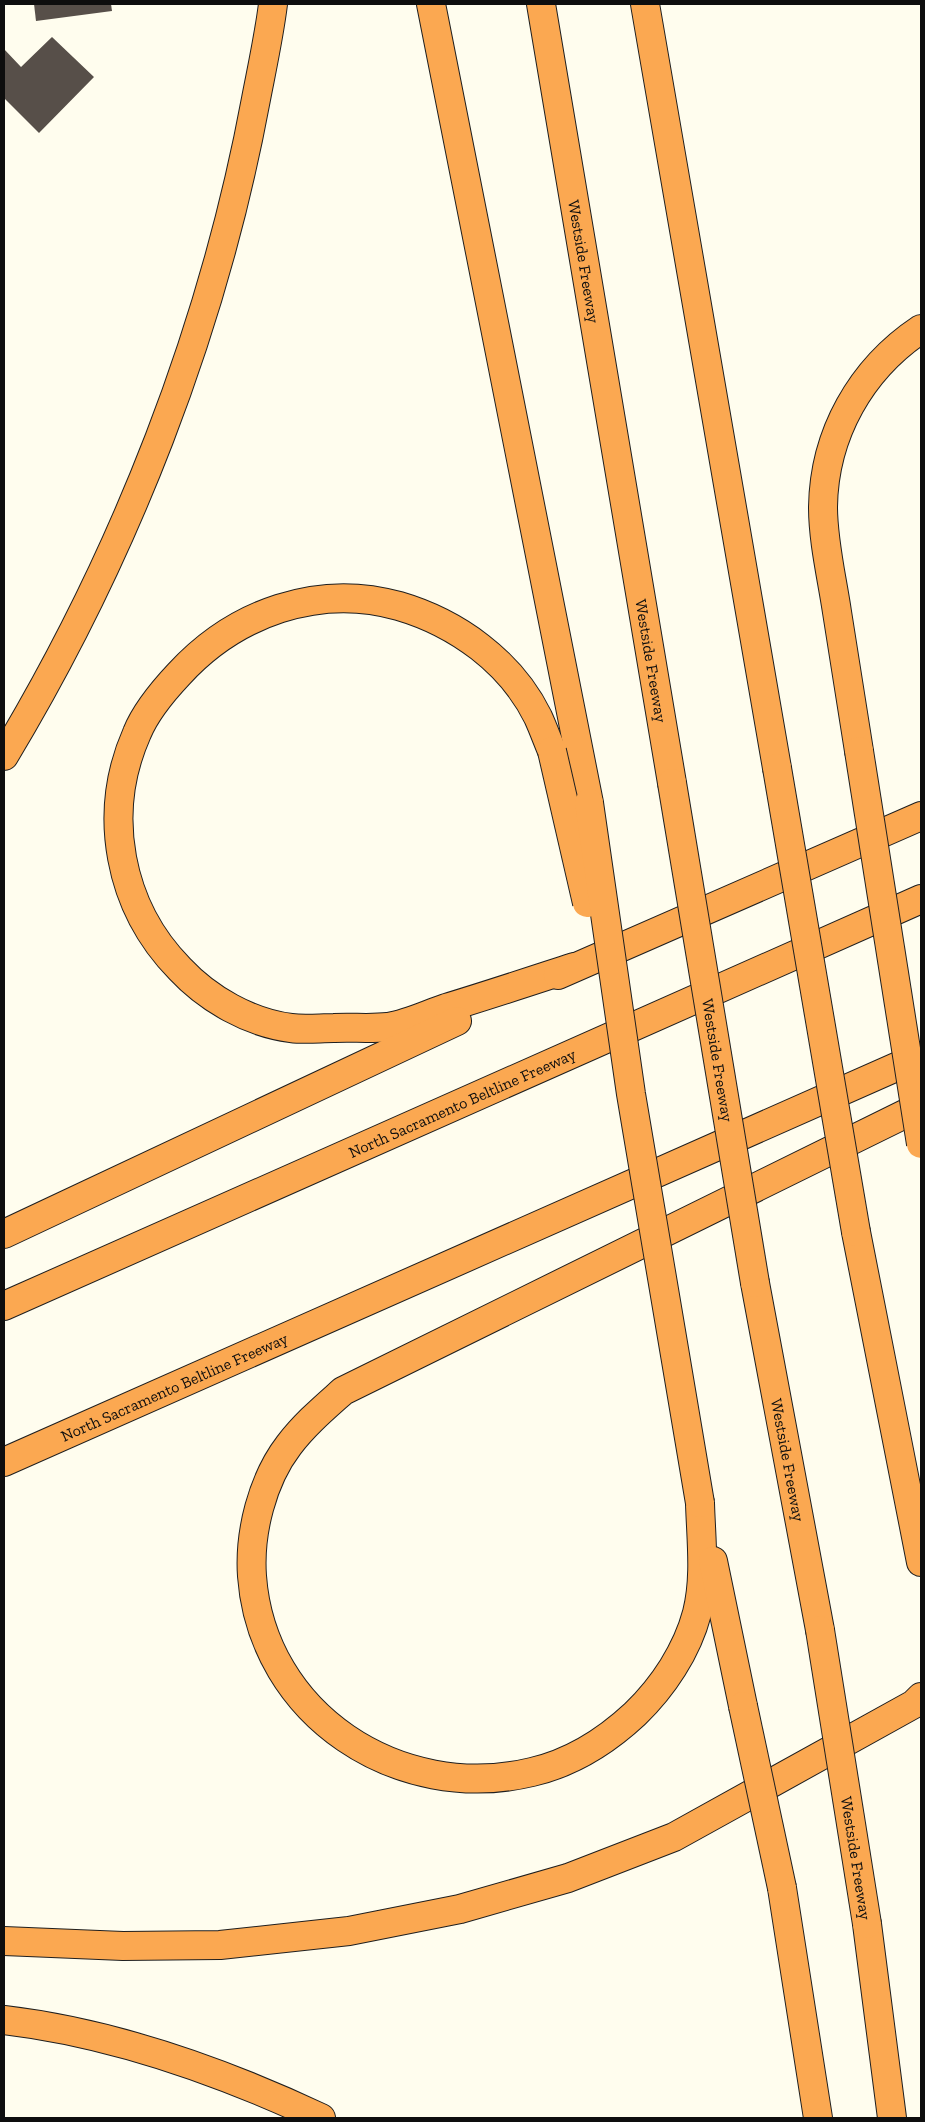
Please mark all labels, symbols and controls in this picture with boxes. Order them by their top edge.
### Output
street label: Westside Freeway [564,198,604,325]
street label: Westside Freeway [631,598,671,725]
street label: Westside Freeway [698,997,737,1124]
street label: North Sacramento Beltline Freeway [346,1044,579,1162]
street label: North Sacramento Beltline Freeway [58,1328,291,1446]
street label: Westside Freeway [767,1397,809,1524]
street label: Westside Freeway [837,1795,875,1922]

